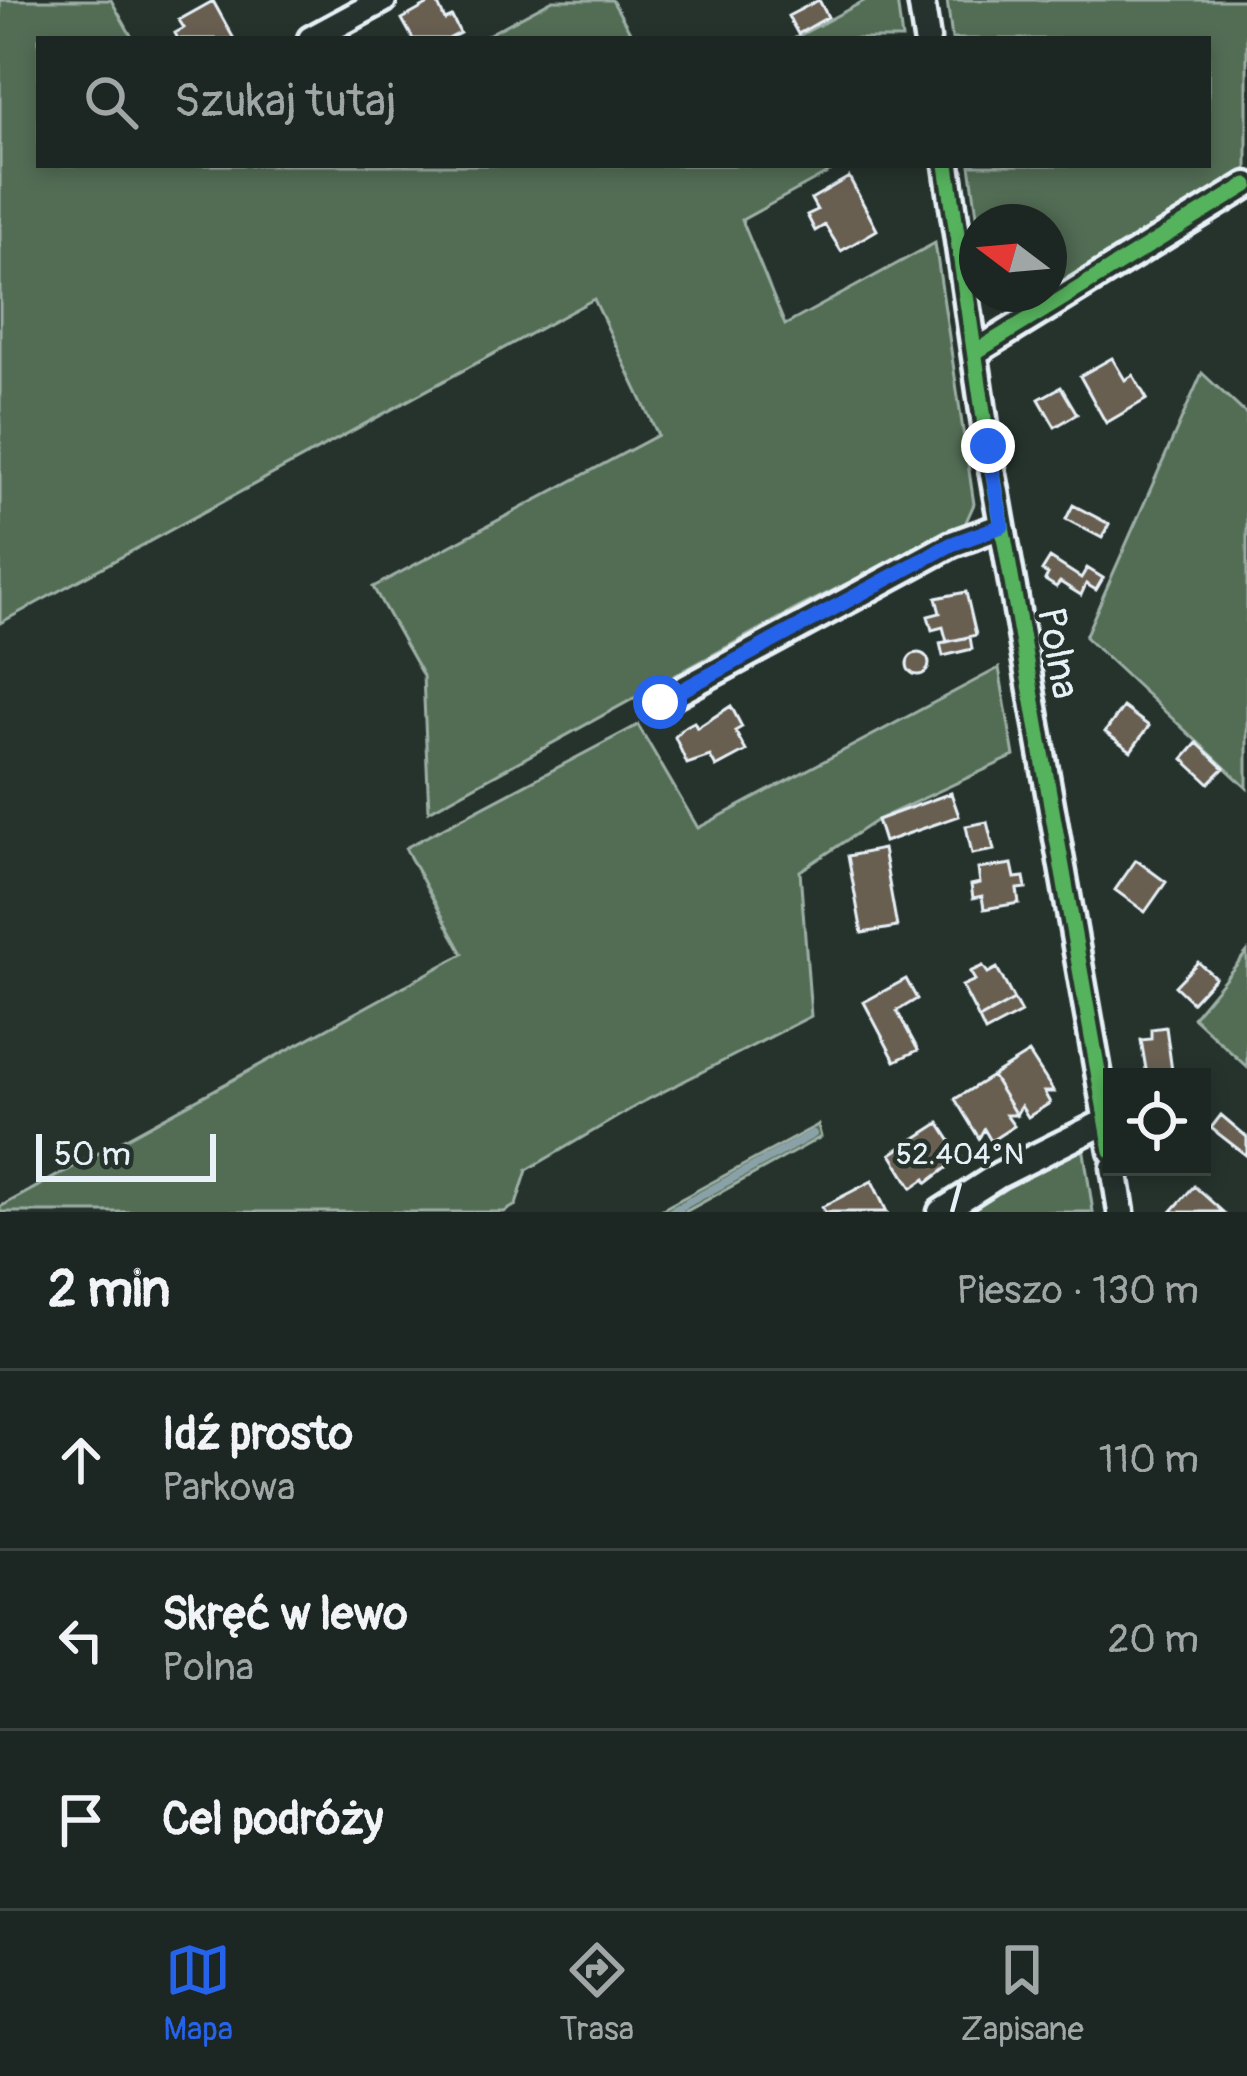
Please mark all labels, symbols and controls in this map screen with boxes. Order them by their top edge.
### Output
search box [36,36,1211,168]
icon: search [78,69,144,135]
text: Szukaj tutaj [174,74,396,130]
north arrow [959,204,1067,312]
route end [961,419,1015,473]
street label: Polna [1026,603,1090,703]
route start [633,675,687,729]
map controls [1103,1068,1211,1176]
button: locate [1103,1068,1211,1176]
scale bar [36,1128,216,1181]
text: 50 m [54,1134,131,1175]
text: 52.404°N [896,1136,1024,1173]
text: 2 min [48,1258,170,1322]
text: Pieszo · 130 m [956,1266,1199,1315]
text: Idź prosto [162,1407,353,1463]
icon: ahead [48,1427,114,1493]
text: 110 m [1099,1435,1199,1484]
text: Parkowa [162,1463,295,1512]
text: Skręć w lewo [162,1587,408,1643]
icon: left [48,1607,114,1673]
text: 20 m [1107,1615,1199,1664]
text: Polna [162,1643,254,1692]
icon: arrive [48,1787,114,1853]
text: Cel podróży [162,1792,383,1848]
tab: Mapa [163,1937,233,2050]
tab: Trasa [560,1937,634,2050]
tab: Zapisane [960,1937,1084,2050]

